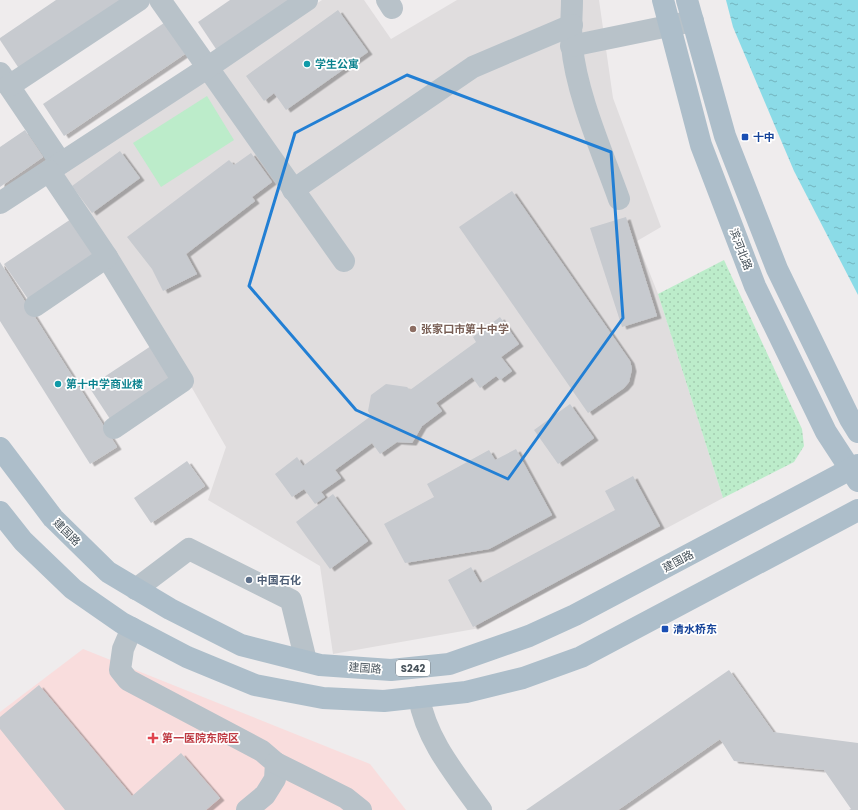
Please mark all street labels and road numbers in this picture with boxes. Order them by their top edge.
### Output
street label: 滨河北路 [726,226,756,272]
street label: 建国路 [50,515,84,549]
street label: 建国路 [660,546,696,576]
street label: 建国路 [348,659,382,677]
road number: S242 [396,660,430,676]

